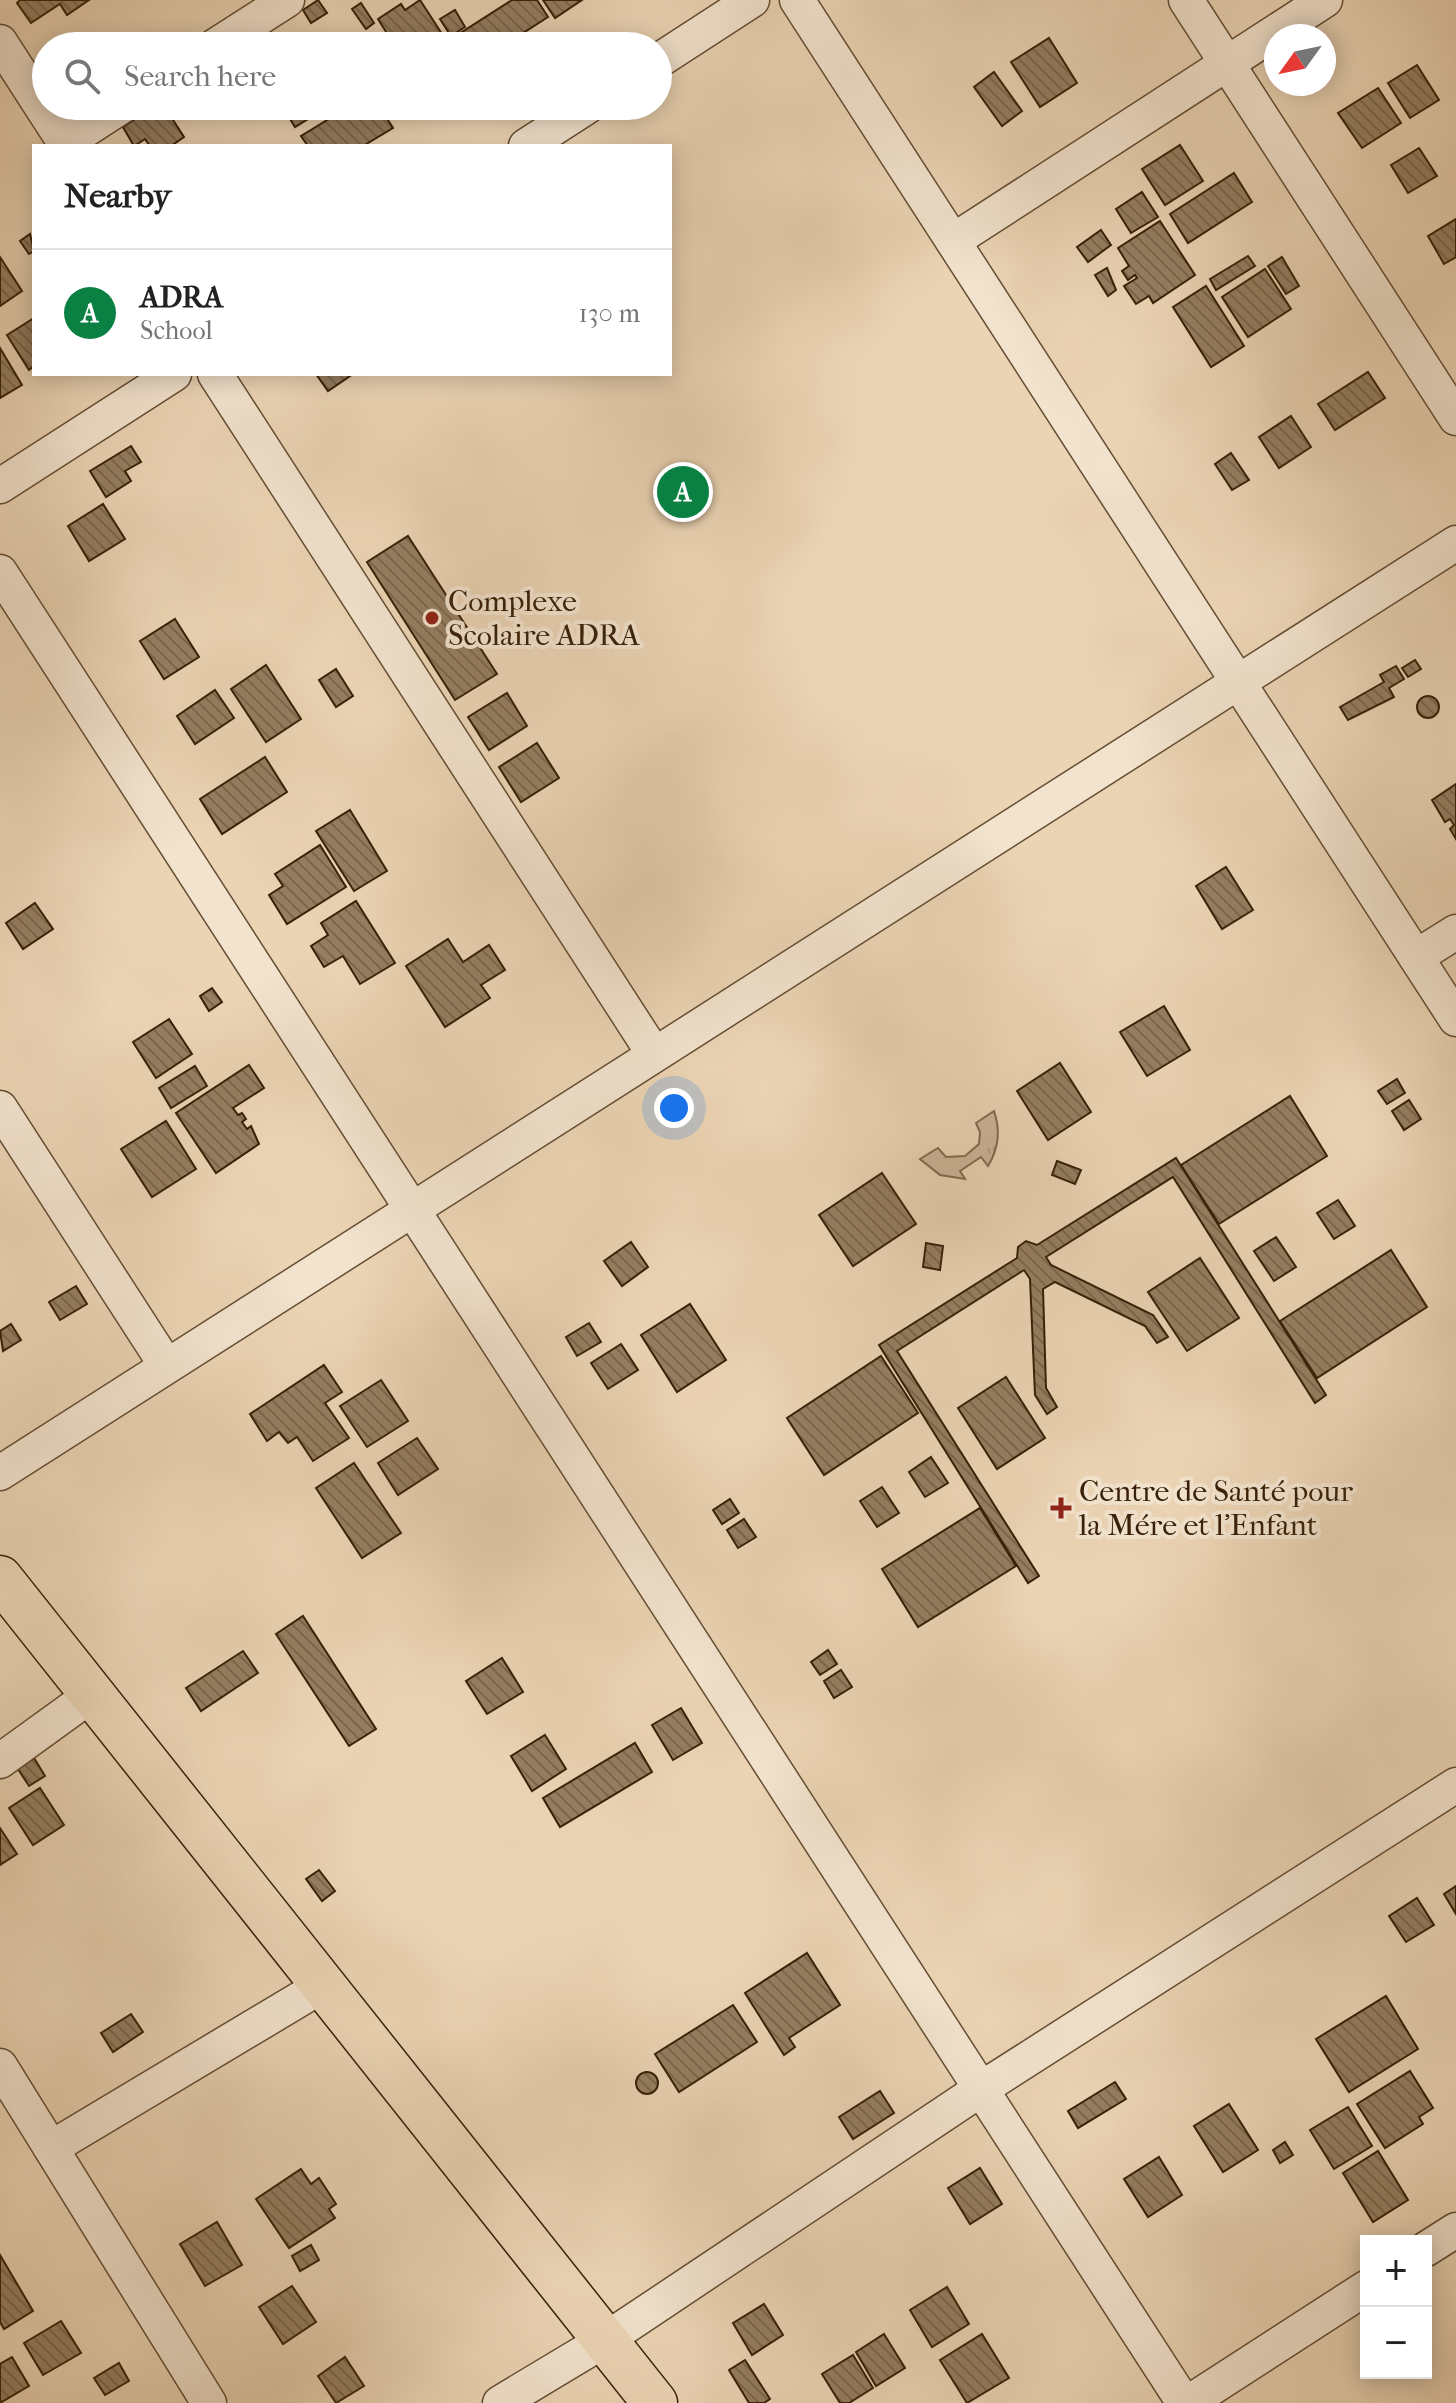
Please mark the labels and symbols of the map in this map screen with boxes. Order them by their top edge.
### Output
north arrow [1264,24,1336,96]
pin: A [657,462,709,522]
place label: Complexe Scolaire ADRA [448,584,640,653]
marker: Complexe Scolaire ADRA [423,609,441,627]
your location [654,1088,694,1128]
place label: Centre de Santé pour la Mére et l'Enfant [1078,1474,1353,1543]
marker: Centre de Santé pour la Mére et l'Enfant [1050,1497,1072,1519]

